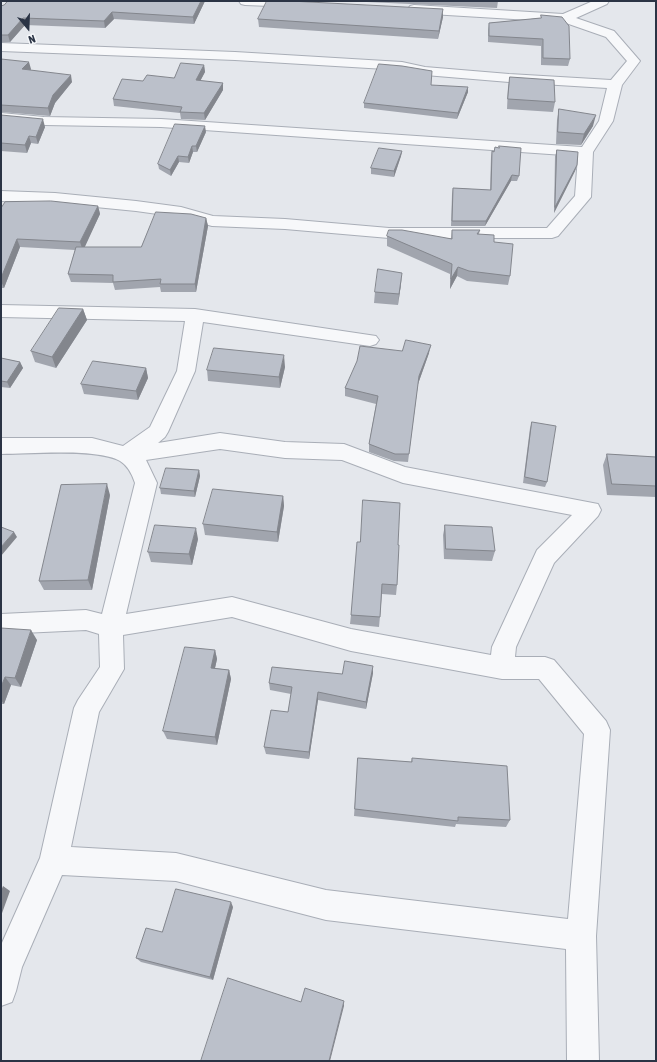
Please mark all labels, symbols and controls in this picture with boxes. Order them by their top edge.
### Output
north arrow [8,8,48,48]
text: N [27,33,37,46]

